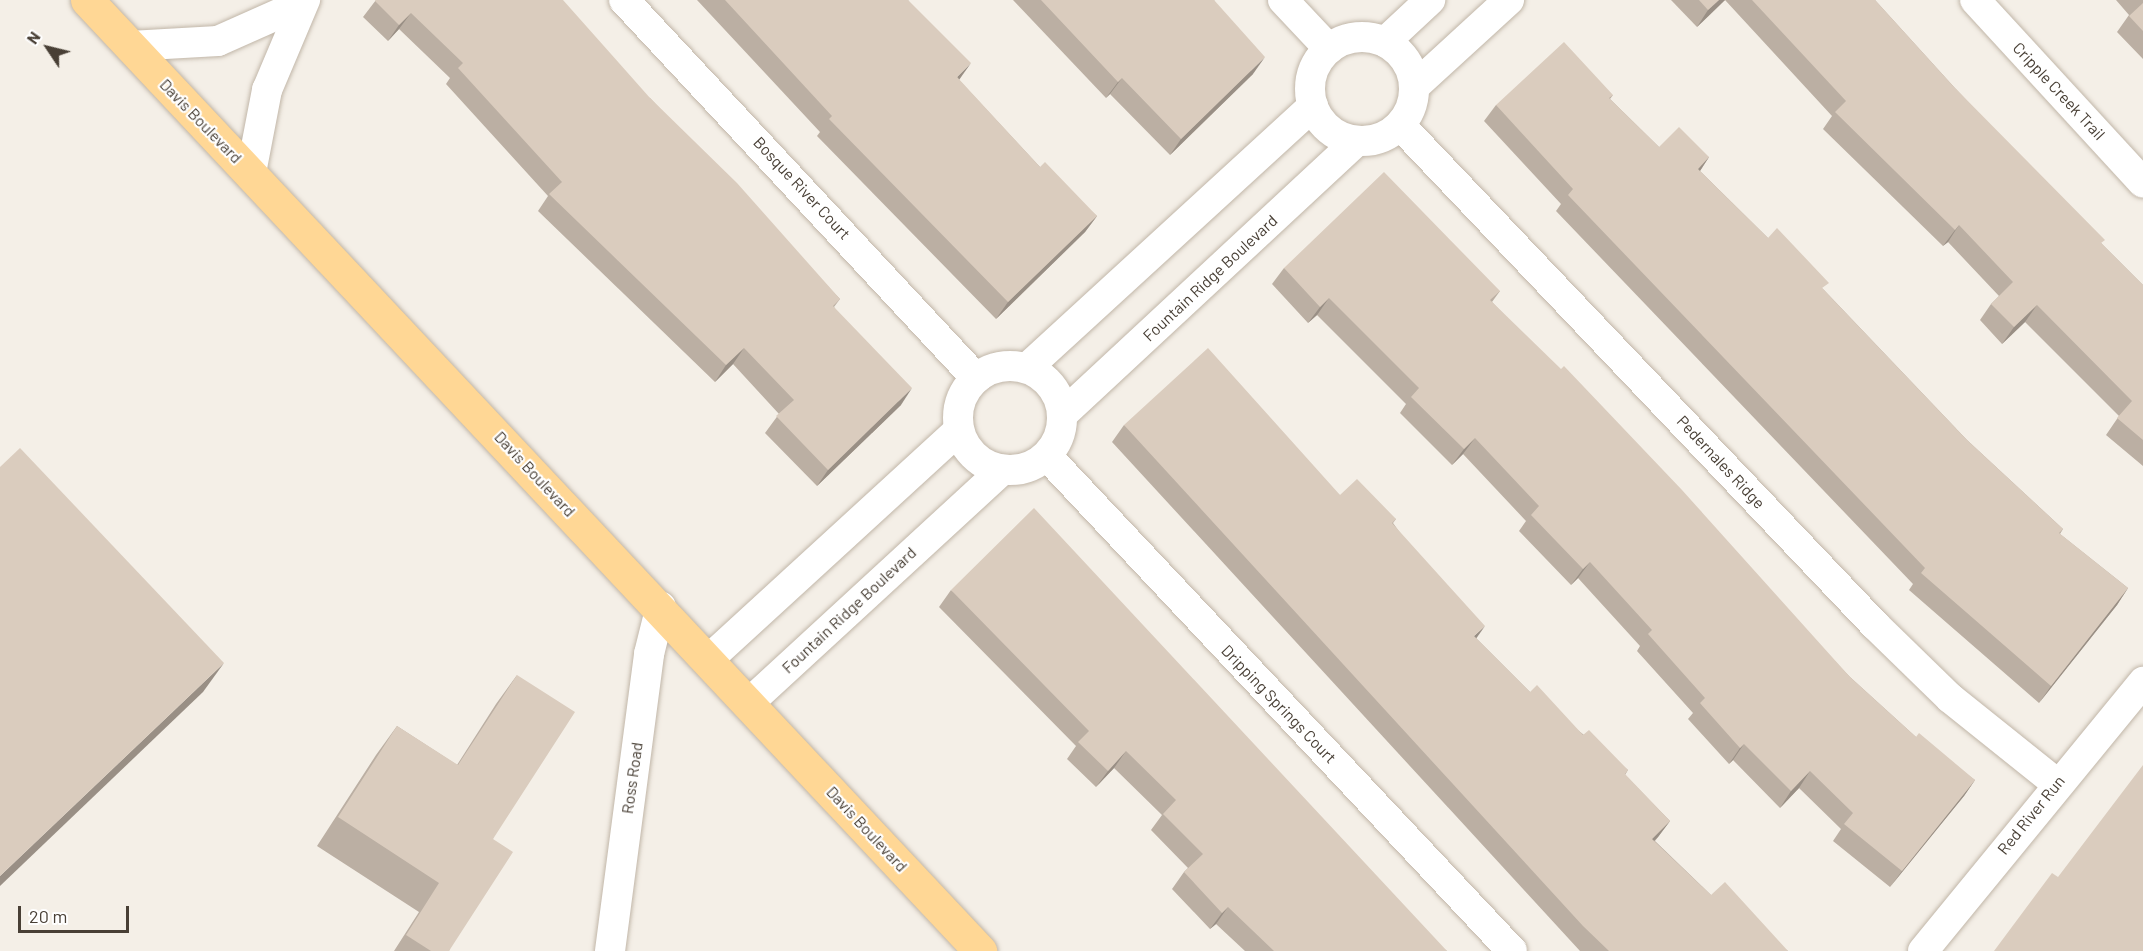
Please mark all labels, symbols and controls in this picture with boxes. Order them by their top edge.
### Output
north arrow [18,18,78,78]
text: N [22,28,44,47]
street label: Cripple Creek Trail [2009,38,2109,144]
street label: Davis Boulevard [156,75,246,167]
street label: Bosque River Court [750,133,854,243]
street label: Fountain Ridge Boulevard [1139,211,1281,345]
street label: Pedernales Ridge [1673,411,1769,513]
street label: Davis Boulevard [491,427,579,521]
street label: Fountain Ridge Boulevard [778,543,920,677]
street label: Dripping Springs Court [1218,641,1340,767]
street label: Ross Road [617,741,647,815]
street label: Red River Run [1993,772,2069,858]
street label: Davis Boulevard [823,782,911,876]
scale bar [21,894,132,932]
text: 20 m [29,905,67,927]

